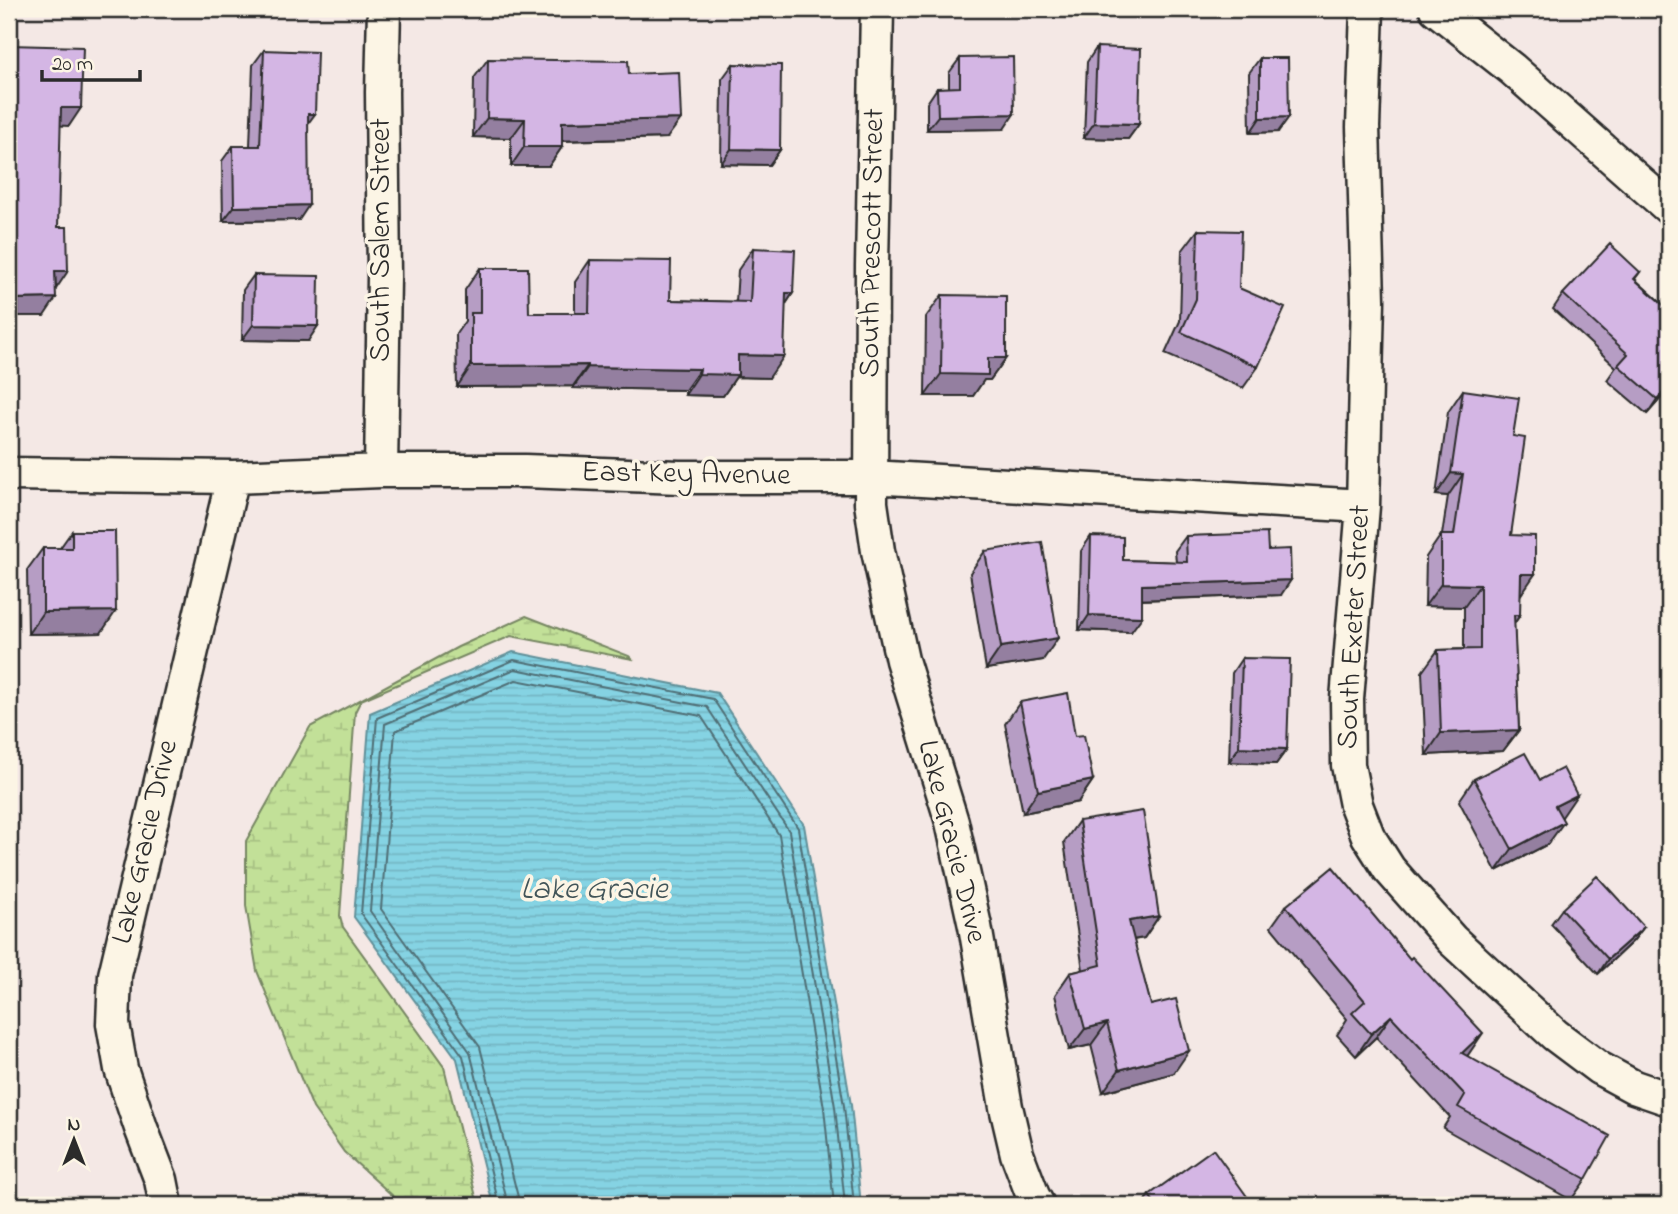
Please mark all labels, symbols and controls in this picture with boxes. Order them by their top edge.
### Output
scale bar [42,38,140,82]
text: 20 m [52,50,93,80]
street label: South Prescott Street [849,108,897,378]
street label: South Salem Street [360,118,404,362]
street label: East Key Avenue [581,451,791,499]
street label: South Exeter Street [1327,504,1383,750]
street label: Lake Gracie Drive [101,735,191,948]
street label: Lake Gracie Drive [904,736,998,949]
water label: Lake Gracie [520,867,669,914]
north arrow [38,1106,108,1176]
text: N [68,1112,81,1139]

